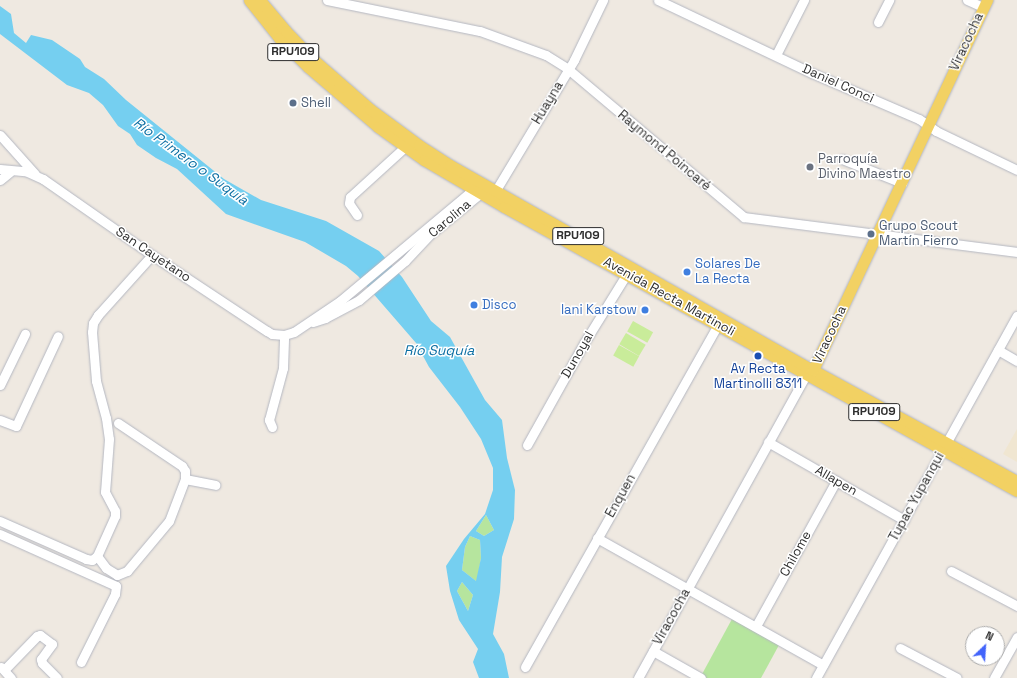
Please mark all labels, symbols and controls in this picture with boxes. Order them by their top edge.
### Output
street label: Viracocha [947,11,987,73]
road number: RPU109 [267,42,319,62]
street label: Daniel Conci [800,61,876,107]
street label: Huayna [529,79,567,127]
place label: Shell [301,95,331,111]
marker: Shell [288,98,298,108]
street label: Raymond Poincaré [614,107,714,195]
water label: Río Primero o Suquía [130,114,252,208]
place label: Parroquía Divino Maestro [818,152,911,183]
marker: Parroquía Divino Maestro [805,162,815,172]
street label: Carolina [426,197,474,241]
place label: Grupo Scout Martín Fierro [879,219,959,250]
street label: San Cayetano [112,224,194,286]
road number: RPU109 [552,226,604,246]
marker: Grupo Scout Martín Fierro [866,229,876,239]
street label: Avenida Recta Martinoli [600,254,738,340]
place label: Solares De La Recta [695,257,761,288]
marker: Solares De La Recta [682,267,692,277]
place label: Disco [482,297,516,313]
marker: Disco [469,300,479,310]
place label: Iani Karstow [561,302,637,318]
street label: Viracocha [810,304,850,366]
marker: Iani Karstow [640,305,650,315]
street label: Dunoyal [558,329,598,381]
water label: Río Suquía [404,342,474,358]
marker: Av Recta Martinolli 8311 [753,351,763,361]
place label: Av Recta Martinolli 8311 [714,362,802,393]
road number: RPU109 [848,402,900,422]
street label: Tupac Yupanqui [886,450,948,544]
street label: Allapen [812,463,860,499]
street label: Enquen [603,472,639,520]
street label: Chilome [777,529,815,579]
street label: Viracocha [650,586,694,648]
north arrow [965,626,1005,666]
text: N [983,628,996,644]

